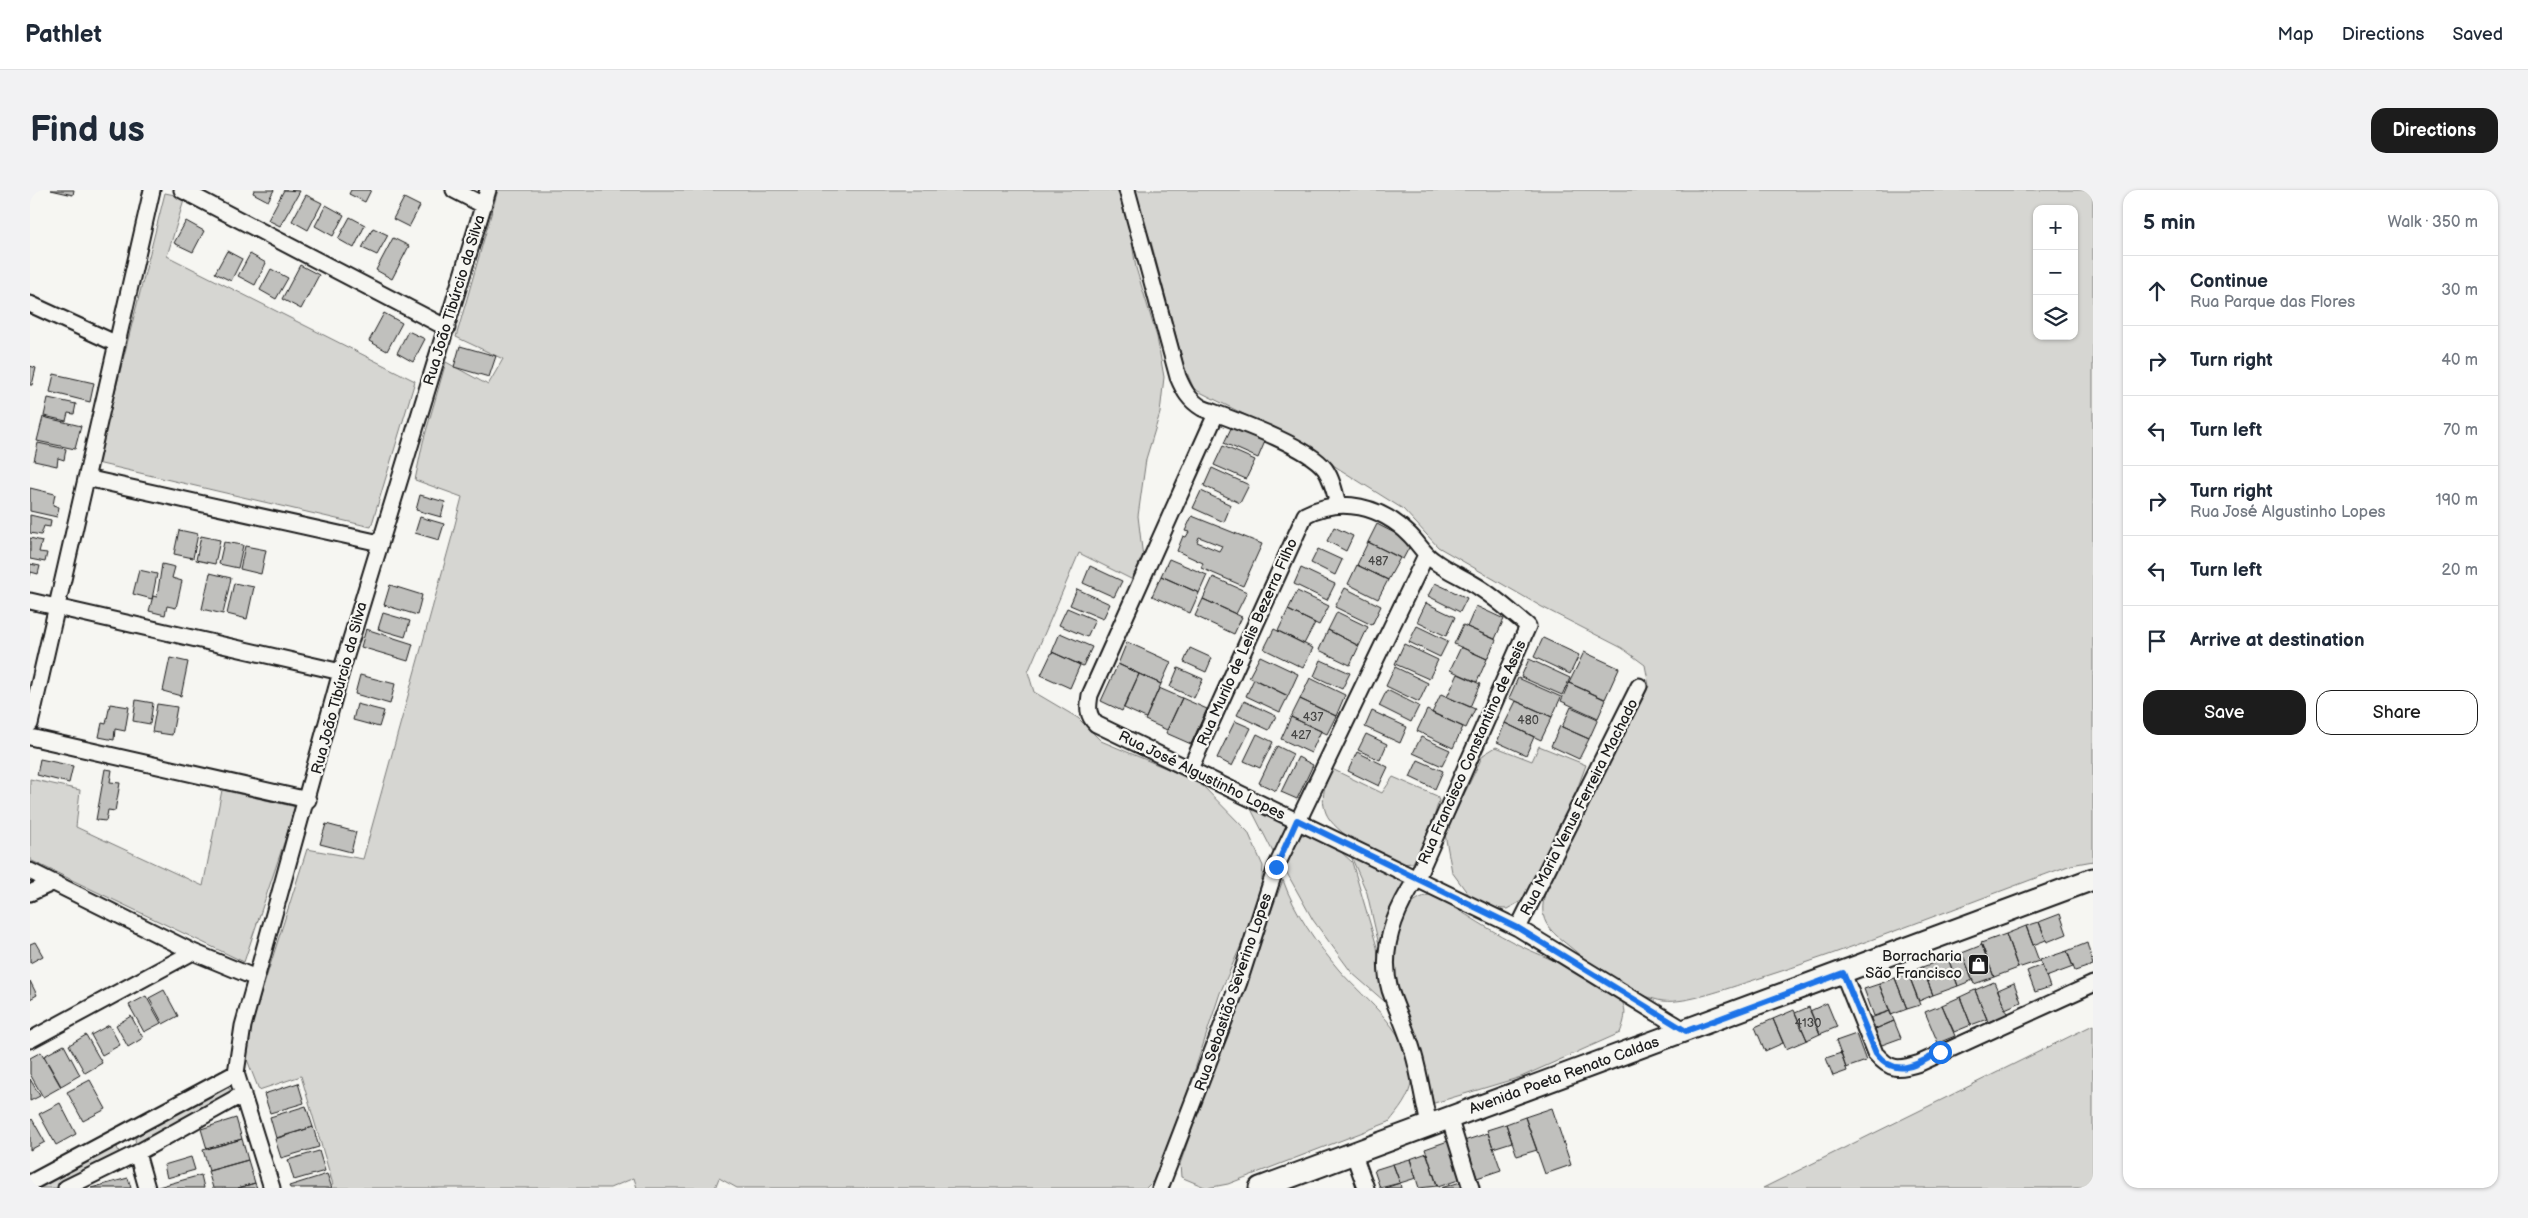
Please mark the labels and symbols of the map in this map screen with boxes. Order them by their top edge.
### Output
street label: Rua João Tibúrcio da Silva [419,213,490,388]
street label: Rua Murilo de Lelis Bezerra Filho [1193,535,1302,749]
house number: 487 [1368,554,1388,569]
street label: Rua João Tibúrcio da Silva [307,600,372,776]
street label: Rua Francisco Constantino de Assis [1414,637,1531,867]
street label: Rua Maria Venus Ferreira Machado [1516,696,1643,919]
house number: 437 [1303,710,1323,725]
house number: 480 [1517,713,1539,728]
street label: Rua José Algustinho Lopes [1115,727,1289,824]
house number: 427 [1291,728,1311,743]
route end [1265,856,1288,879]
street label: Rua Sebastião Severino Lopes [1191,890,1277,1094]
place label: Borracharia São Francisco [1865,947,1962,983]
shop icon: Borracharia São Francisco [1966,953,1990,977]
house number: 4130 [1795,1016,1821,1031]
street label: Avenida Poeta Renato Caldas [1467,1032,1662,1119]
route start [1929,1041,1952,1064]

